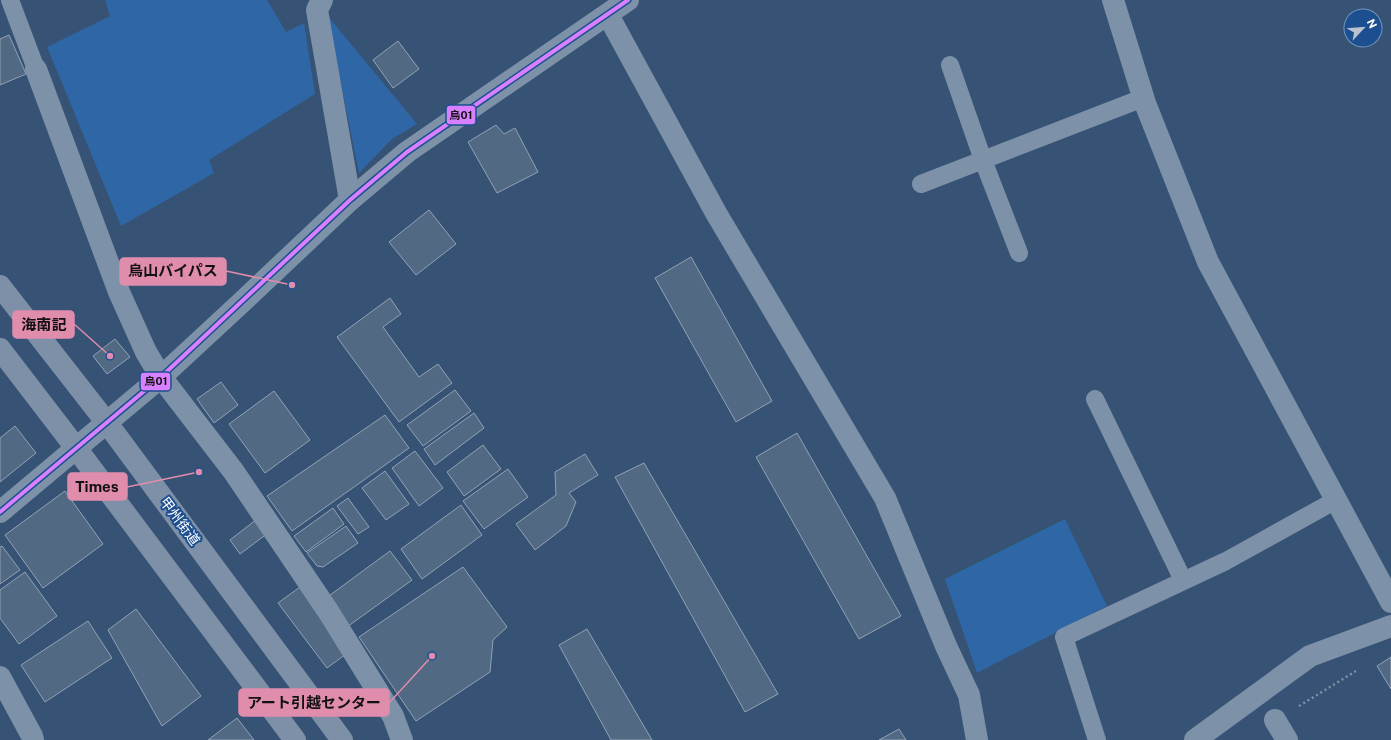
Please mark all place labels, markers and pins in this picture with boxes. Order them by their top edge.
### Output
callout: 烏山バイパス [120,258,226,285]
callout: 海南記 [13,311,74,338]
callout: Times [68,473,127,500]
callout: アート引越センター [239,689,389,716]

